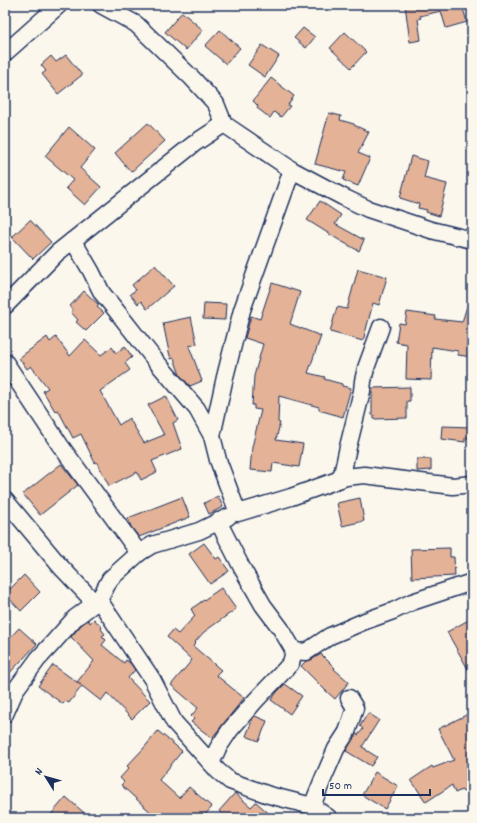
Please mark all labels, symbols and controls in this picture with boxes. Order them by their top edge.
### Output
north arrow [26,757,66,797]
text: N [32,765,48,779]
scale bar [323,771,430,797]
text: 50 m [329,778,352,795]

